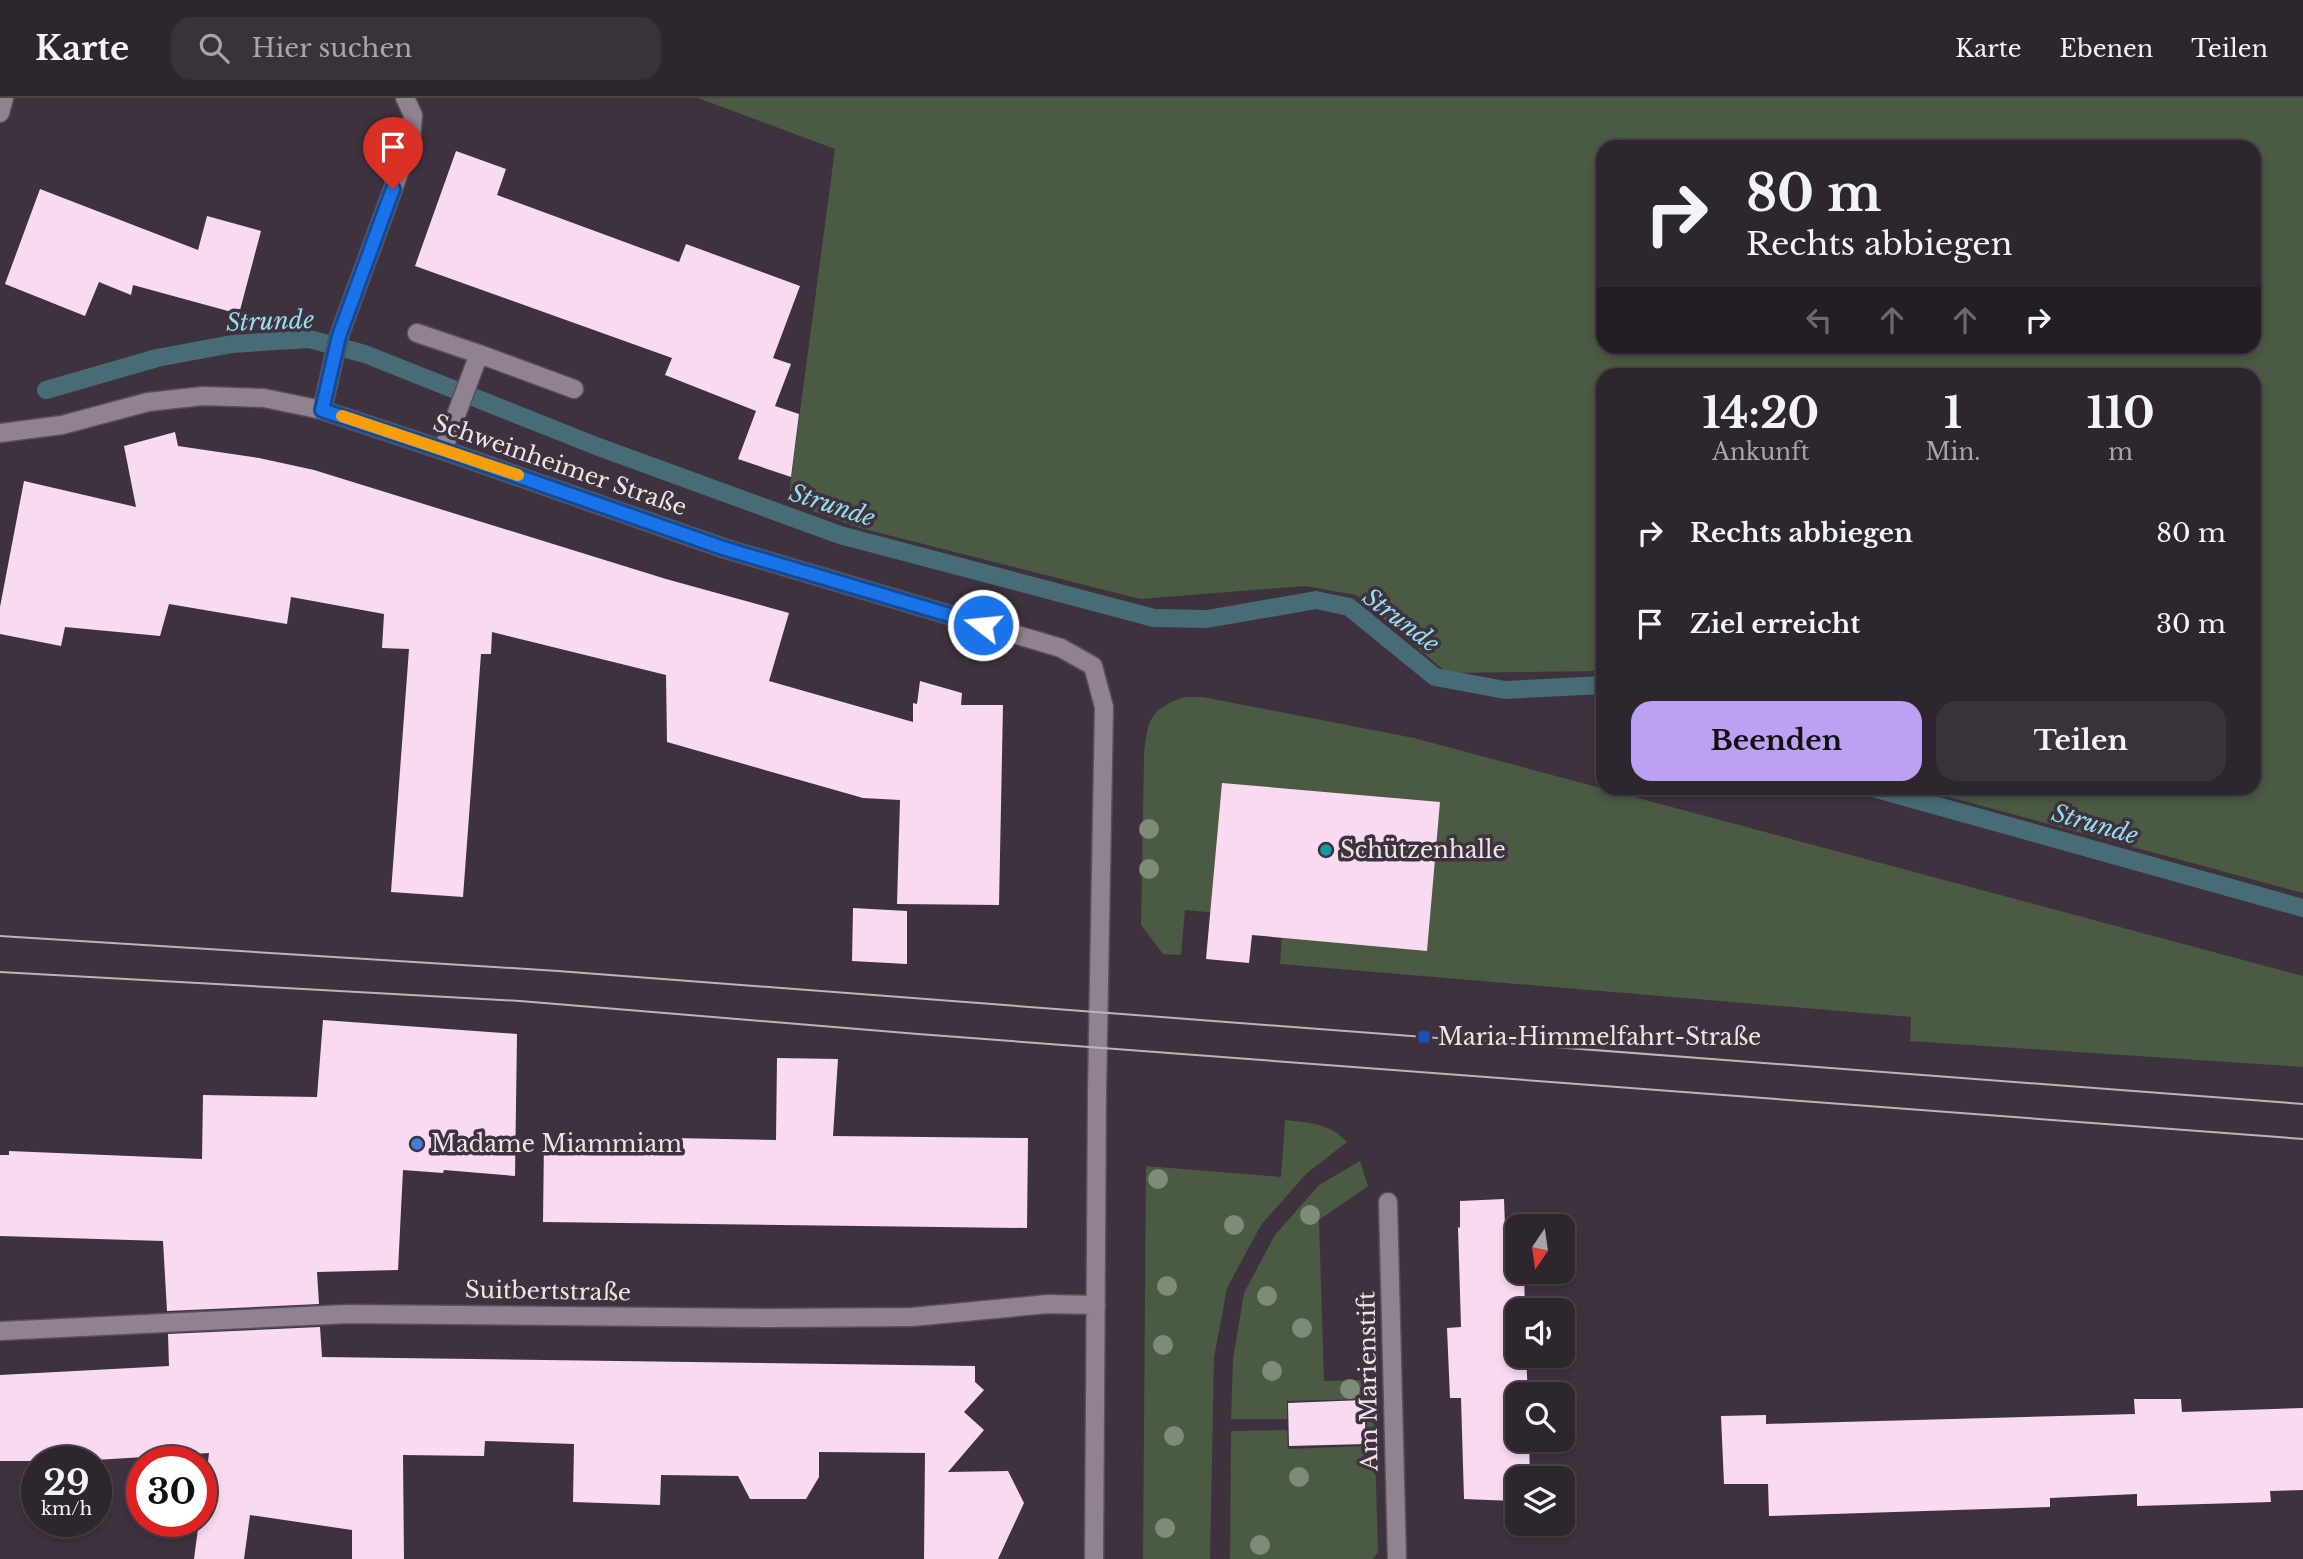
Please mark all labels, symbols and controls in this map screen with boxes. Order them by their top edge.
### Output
search box [171,17,661,80]
text: Karte [35,28,129,69]
icon: search [195,29,233,67]
text: Hier suchen [251,32,412,64]
text: Karte [1955,34,2022,63]
text: Ebenen [2060,34,2153,63]
text: Teilen [2191,34,2268,63]
pin [363,117,423,189]
icon: arrive [374,128,412,166]
text: 80 m [1746,163,1881,224]
icon: right [1631,168,1722,259]
text: Rechts abbiegen [1746,224,2013,264]
icon: left [1800,301,1838,339]
icon: ahead [1873,301,1911,339]
icon: ahead [1946,301,1984,339]
icon: right [2019,301,2057,339]
water label: Strunde [225,305,315,337]
text: 14:20 [1702,387,1819,439]
text: 1 [1944,387,1962,439]
text: 110 [2086,387,2155,439]
street label: Schweinheimer Straße [430,408,690,522]
text: Ankunft [1712,438,1809,466]
text: Min. [1925,438,1980,466]
text: m [2108,438,2133,466]
water label: Strunde [786,478,879,532]
icon: right [1631,514,1669,552]
text: Rechts abbiegen [1690,517,1913,549]
text: 80 m [2156,517,2226,549]
water label: Strunde [1357,582,1445,658]
position arrow [946,588,1020,662]
icon: arrive [1631,605,1669,643]
text: Ziel erreicht [1690,608,1860,640]
text: 30 m [2156,608,2226,640]
button: Beenden [1631,701,1922,781]
button: Teilen [1936,701,2226,781]
water label: Strunde [2049,798,2141,850]
place label: Schützenhalle [1340,836,1506,864]
marker: Schützenhalle [1318,842,1334,858]
place label: Maria-Himmelfahrt-Straße [1438,1023,1761,1051]
marker: Maria-Himmelfahrt-Straße [1416,1029,1432,1045]
place label: Madame Miammiam [431,1130,682,1158]
marker: Madame Miammiam [409,1136,425,1152]
north arrow [1505,1214,1575,1284]
map controls [1505,1214,1575,1536]
street label: Suitbertstraße [465,1276,631,1306]
street label: Am Marienstift [1352,1291,1384,1472]
button: sound [1505,1298,1575,1368]
button: search [1505,1382,1575,1452]
speed limit sign: 30 [126,1446,217,1537]
text: 29 [43,1461,90,1504]
button: layers [1505,1466,1575,1536]
text: km/h [41,1498,92,1520]

